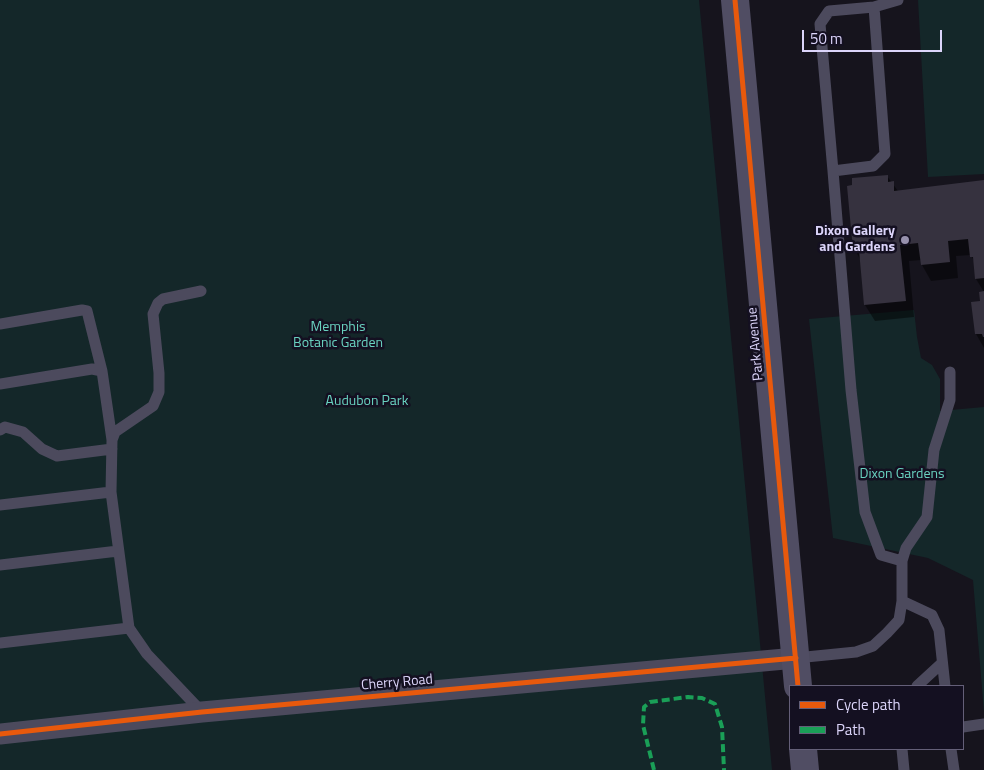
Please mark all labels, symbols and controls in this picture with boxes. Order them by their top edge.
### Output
scale bar [804,20,944,52]
text: 50 m [810,27,843,50]
place label: Dixon Gallery and Gardens [815,224,895,256]
marker: Dixon Gallery and Gardens [899,234,911,246]
street label: Park Avenue [744,307,768,381]
park label: Memphis Botanic Garden [293,320,383,352]
park label: Audubon Park [326,394,408,410]
park label: Dixon Gardens [859,467,945,483]
street label: Cherry Road [360,671,434,695]
legend [789,685,964,750]
text: Cycle path [836,693,901,716]
text: Path [836,718,866,741]

